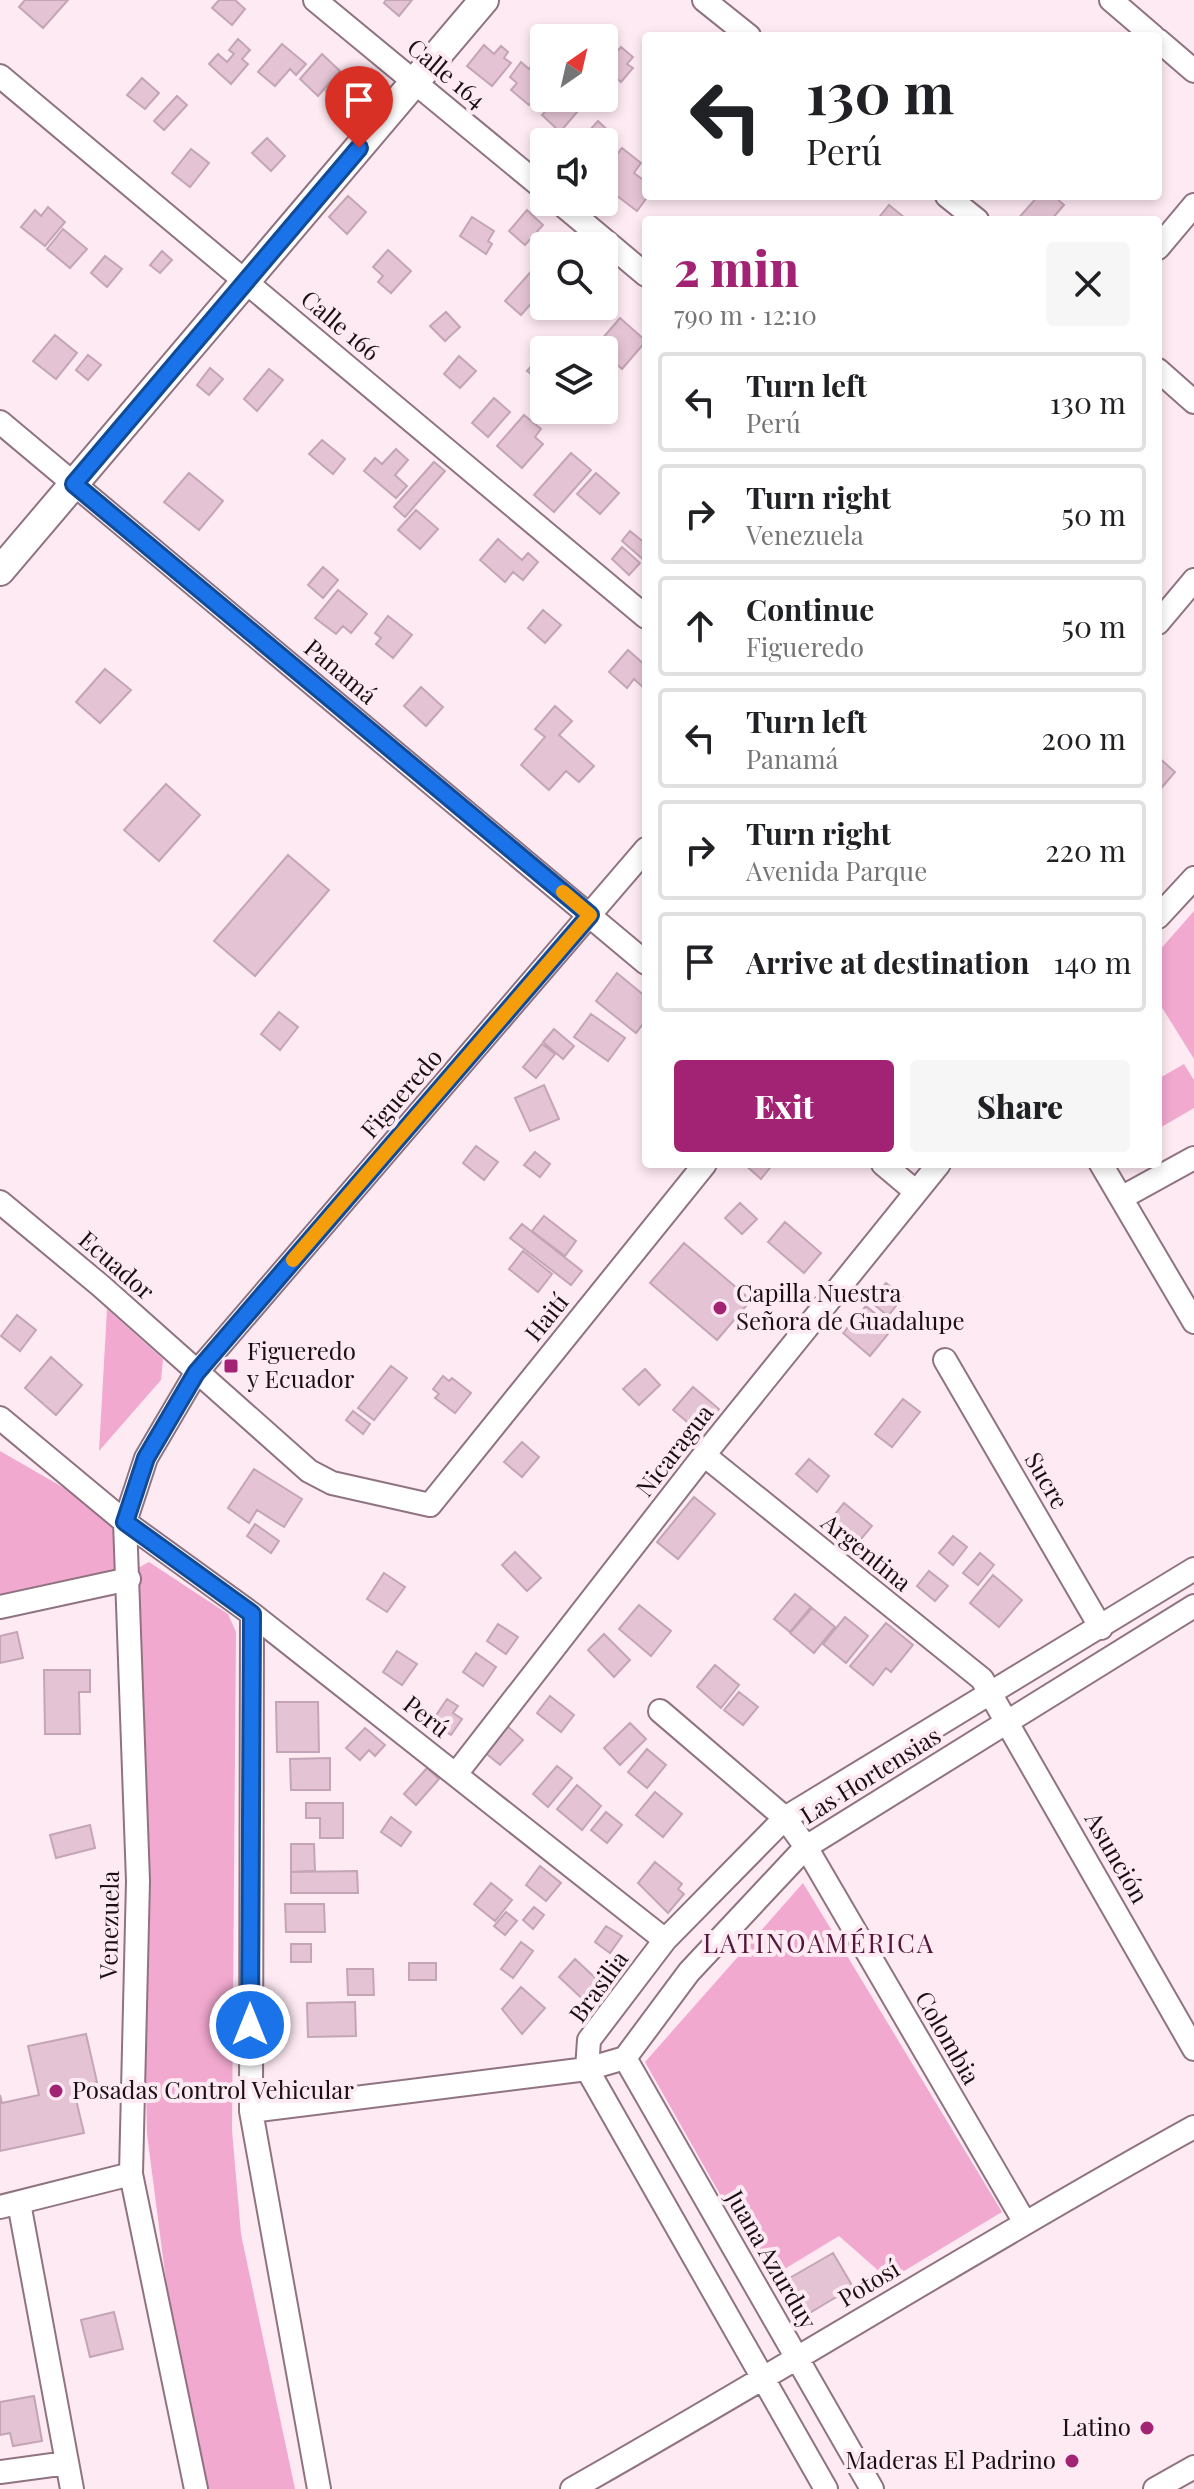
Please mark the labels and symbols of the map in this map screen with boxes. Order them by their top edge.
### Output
north arrow [530,24,618,112]
street label: Calle 164 [401,30,493,115]
pin [325,66,393,148]
street label: Calle 166 [295,282,387,367]
street label: Panamá [298,631,384,710]
street label: Figueredo [353,1041,448,1144]
street label: Ecuador [73,1223,162,1306]
place label: Capilla Nuestra Señora de Guadalupe [736,1276,965,1336]
street label: Haití [516,1286,574,1347]
marker: Capilla Nuestra Señora de Guadalupe [711,1299,729,1317]
place label: Figueredo y Ecuador [246,1334,356,1394]
marker: Figueredo y Ecuador [222,1357,240,1375]
street label: Nicaragua [627,1397,719,1502]
street label: Sucre [1019,1446,1077,1514]
street label: Argentina [815,1505,919,1597]
street label: Perú [397,1687,457,1744]
street label: Las Hortensias [794,1718,946,1830]
street label: Asunción [1078,1805,1157,1908]
street label: Venezuela [91,1870,125,1981]
district label: LATINOAMÉRICA [703,1925,935,1960]
street label: Brasilia [561,1944,634,2028]
position arrow [208,1983,292,2067]
street label: Colombia [909,1984,988,2090]
place label: Posadas Control Vehicular [72,2073,354,2105]
marker: Posadas Control Vehicular [47,2082,65,2100]
street label: Juana Azurduy [720,2183,825,2334]
street label: Potosí [831,2251,905,2313]
place label: Latino [1062,2410,1131,2442]
marker: Latino [1138,2419,1156,2437]
place label: Maderas El Padrino [845,2443,1056,2475]
marker: Maderas El Padrino [1063,2452,1081,2470]

